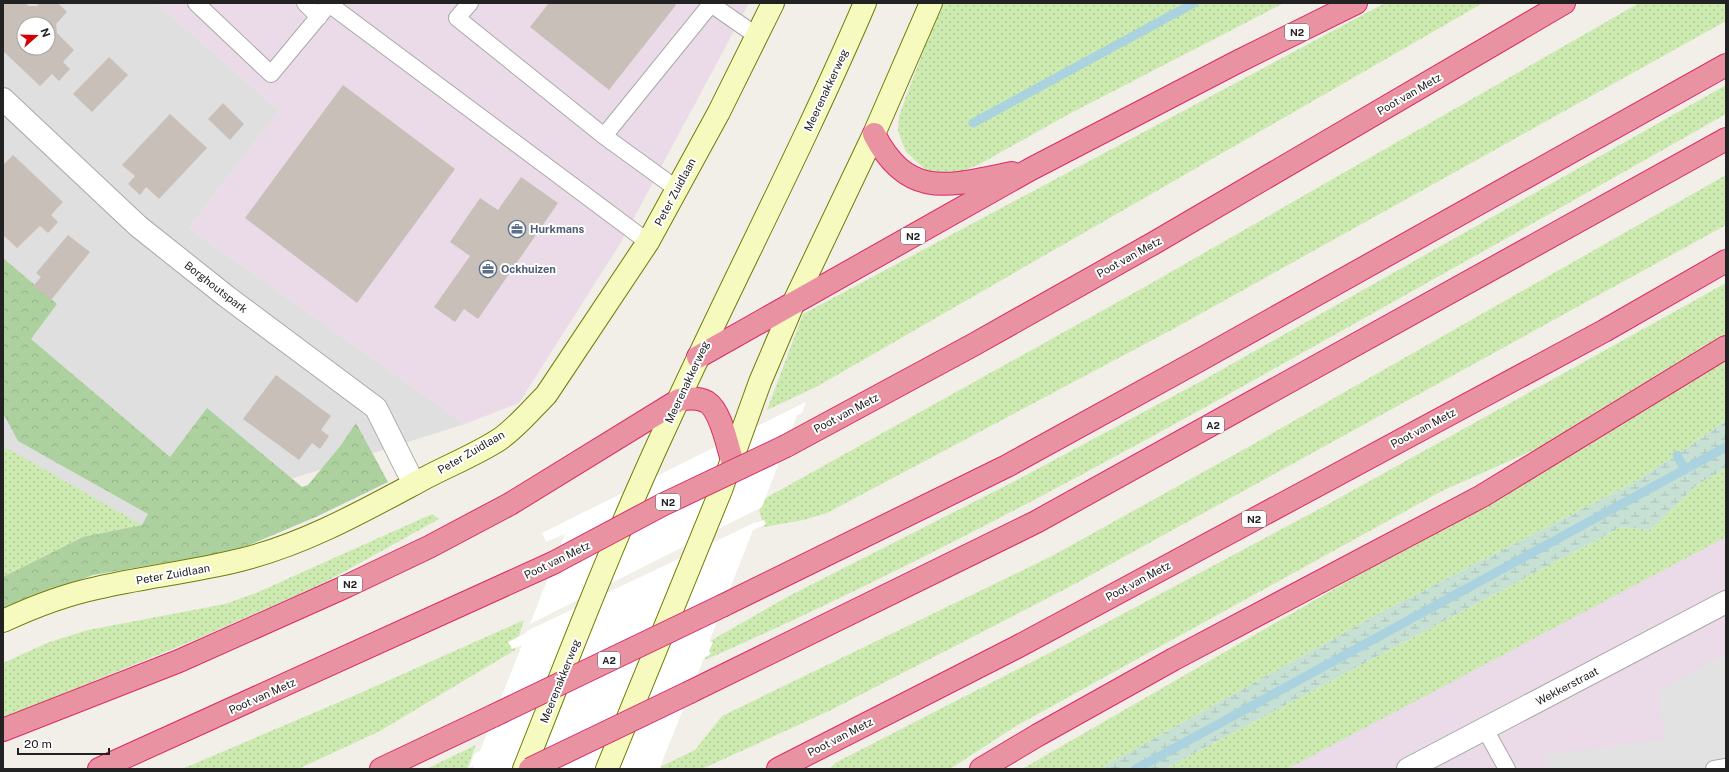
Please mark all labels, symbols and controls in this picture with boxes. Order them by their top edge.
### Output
north arrow [16,16,56,56]
road number: N2 [1285,24,1309,40]
text: N [38,26,53,39]
street label: Meerenakkerweg [802,47,850,133]
street label: Poot van Metz [1375,71,1443,117]
street label: Peter Zuidlaan [652,156,698,228]
office icon: Hurkmans [507,219,527,239]
place label: Hurkmans [530,223,584,235]
road number: N2 [901,228,925,244]
street label: Poot van Metz [1095,234,1163,280]
street label: Borghoutspark [182,259,250,315]
office icon: Ockhuizen [478,259,498,279]
place label: Ockhuizen [501,263,556,275]
street label: Meerenakkerweg [663,339,711,425]
street label: Poot van Metz [812,391,880,435]
street label: Poot van Metz [1389,406,1457,450]
road number: A2 [1202,417,1224,433]
street label: Peter Zuidlaan [436,428,506,476]
road number: N2 [656,494,680,510]
road number: N2 [1242,511,1266,527]
street label: Poot van Metz [522,539,592,581]
street label: Poot van Metz [1104,559,1172,603]
street label: Peter Zuidlaan [135,562,211,586]
road number: N2 [338,576,362,592]
street label: Meerenakkerweg [538,637,582,725]
road number: A2 [598,652,620,668]
street label: Wekkerstraat [1534,665,1600,707]
street label: Poot van Metz [227,676,297,716]
street label: Poot van Metz [805,715,875,759]
scale bar [18,730,109,756]
text: 20 m [24,737,52,751]

